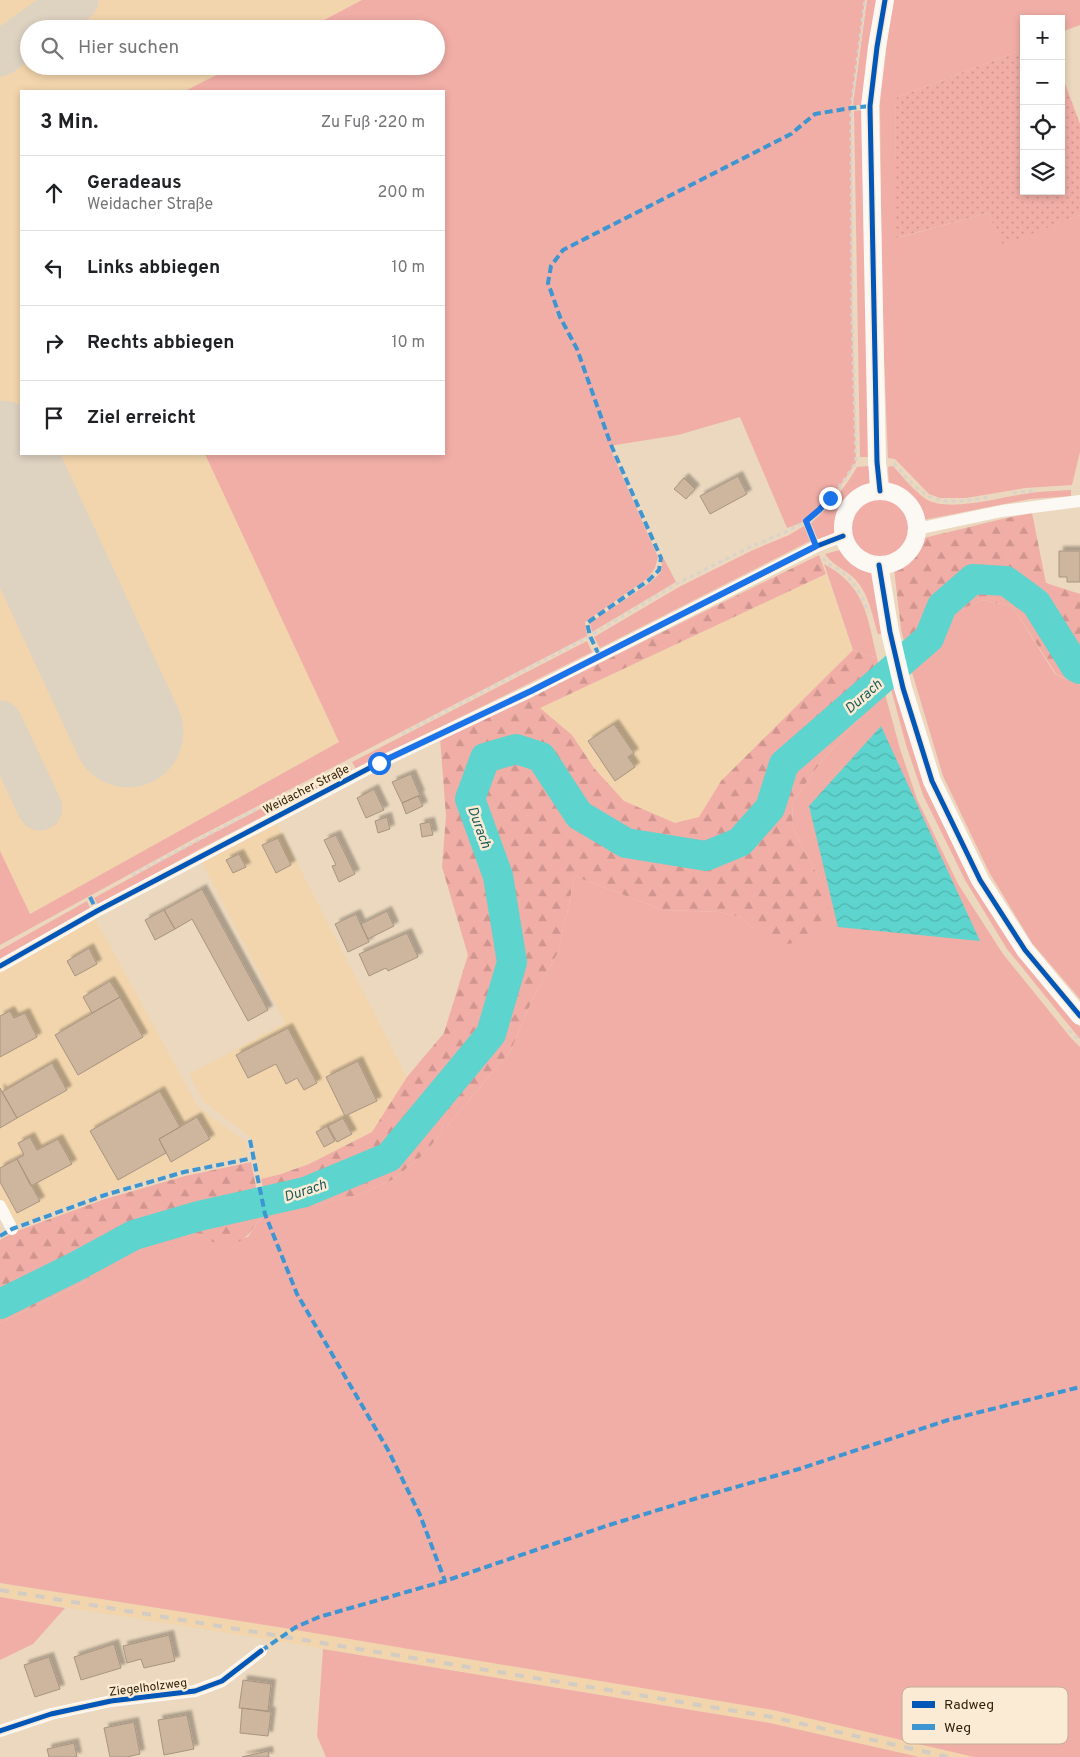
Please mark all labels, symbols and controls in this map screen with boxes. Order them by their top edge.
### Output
map controls [1020,15,1065,195]
button: + [1020,15,1065,60]
search box [20,20,445,75]
icon: search [38,34,66,62]
text: Hier suchen [78,36,179,60]
button: − [1020,60,1065,105]
button: locate [1020,105,1065,150]
text: 3 Min. [40,109,98,136]
text: Zu Fuß · 220 m [321,113,425,133]
button: layers [1020,150,1065,195]
text: Geradeaus [87,171,182,195]
icon: ahead [40,179,68,207]
text: 200 m [377,183,425,203]
text: Weidacher Straße [87,195,213,215]
icon: left [40,254,68,282]
text: Links abbiegen [87,256,220,280]
text: 10 m [391,258,425,278]
icon: right [40,329,68,357]
text: Rechts abbiegen [87,331,235,355]
text: 10 m [391,333,425,353]
icon: arrive [40,404,68,432]
text: Ziel erreicht [87,406,196,430]
route end [819,487,842,510]
water label: Durach [842,676,886,718]
route start [368,752,391,775]
street label: Weidacher Straße [261,761,352,818]
water label: Durach [463,804,494,851]
water label: Durach [282,1176,329,1206]
street label: Ziegelholzweg [108,1675,188,1701]
legend [902,1687,1068,1744]
text: Radweg [944,1697,994,1714]
text: Weg [944,1720,971,1737]

